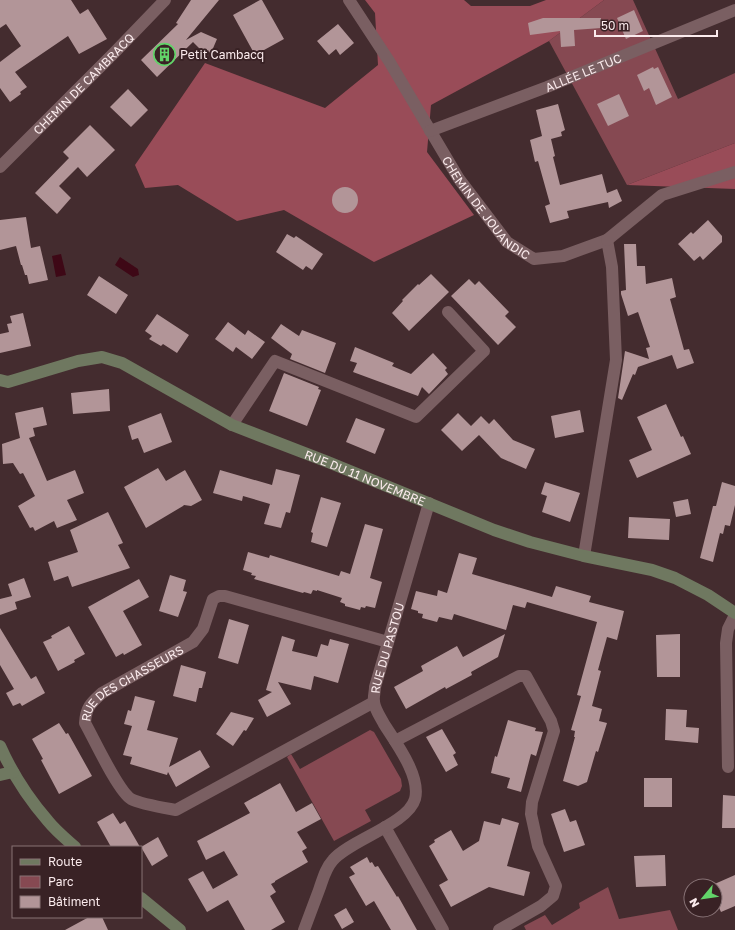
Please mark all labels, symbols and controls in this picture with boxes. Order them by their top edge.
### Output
scale bar [595,12,717,38]
text: 50 m [601,18,629,33]
street label: CHEMIN DE CAMBRACQ [30,29,137,137]
building icon: Petit Cambacq [151,41,177,67]
place label: Petit Cambacq [180,47,264,62]
street label: ALLÉE LE TUC [543,50,623,95]
street label: CHEMIN DE JOUANDIC [439,153,533,262]
street label: RUE DU 11 NOVEMBRE [303,446,428,509]
street label: RUE DU PASTOU [367,600,407,694]
street label: RUE DES CHASSEURS [78,641,186,722]
legend [12,846,142,918]
text: Route [48,854,82,869]
text: Parc [48,874,74,889]
north arrow [683,878,723,918]
text: Bâtiment [48,894,101,909]
text: N [686,896,702,910]

